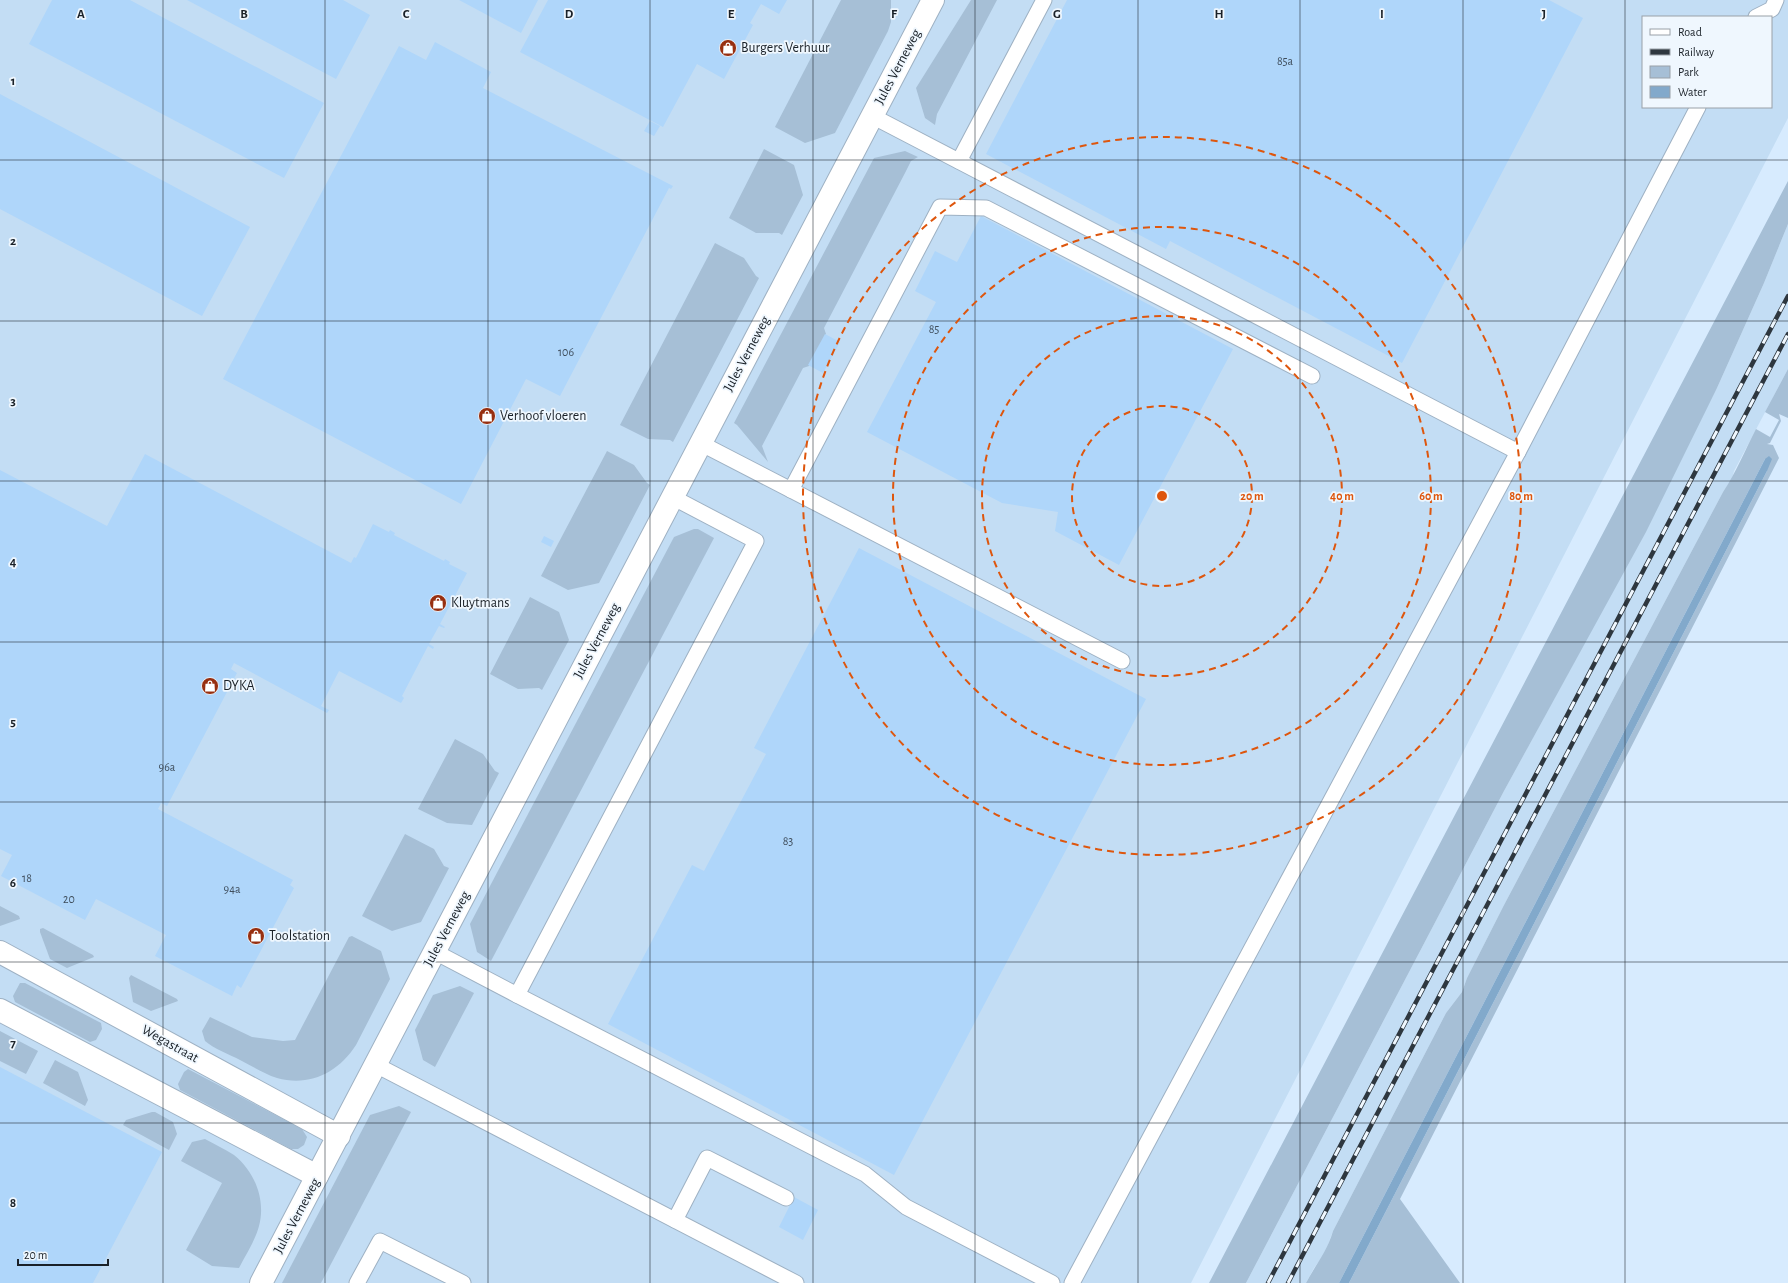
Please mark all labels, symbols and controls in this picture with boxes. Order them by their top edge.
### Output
text: A [77,8,85,21]
text: B [240,8,248,21]
text: C [403,8,410,21]
text: D [565,8,574,21]
text: E [728,8,735,21]
text: F [891,8,898,21]
text: G [1053,8,1061,21]
text: H [1214,8,1224,21]
text: I [1380,8,1384,21]
text: J [1542,8,1546,21]
legend [1642,16,1772,108]
text: Road [1678,26,1702,38]
street label: Jules Verneweg [872,27,924,107]
shop icon: Burgers Verhuur [718,38,738,58]
place label: Burgers Verhuur [741,41,830,55]
text: Railway [1678,46,1714,59]
house number: 85a [1277,55,1294,67]
text: Park [1678,66,1699,78]
text: 1 [11,75,15,88]
text: Water [1678,86,1707,98]
text: 2 [10,235,16,248]
street label: Jules Verneweg [721,314,773,394]
house number: 85 [929,323,939,335]
house number: 106 [558,346,574,358]
text: 3 [10,395,16,408]
shop icon: Verhoof vloeren [477,406,497,426]
place label: Verhoof vloeren [500,409,586,423]
centre of rings [1155,489,1169,503]
text: 20 m [1240,490,1264,502]
text: 40 m [1330,490,1354,502]
text: 60 m [1419,490,1443,502]
text: 80 m [1509,490,1533,502]
text: 4 [10,556,17,569]
shop icon: Kluytmans [428,593,448,613]
place label: Kluytmans [451,596,509,610]
street label: Jules Verneweg [571,601,623,681]
shop icon: DYKA [200,676,220,696]
place label: DYKA [223,679,255,693]
text: 5 [10,716,16,729]
house number: 96a [159,761,176,773]
house number: 83 [783,835,793,847]
house number: 18 [22,872,32,884]
text: 6 [10,877,16,890]
house number: 94a [224,883,241,895]
street label: Jules Verneweg [421,889,473,969]
house number: 20 [63,893,75,905]
shop icon: Toolstation [246,926,266,946]
place label: Toolstation [269,929,330,943]
street label: Wegastraat [139,1023,201,1066]
text: 7 [10,1037,16,1050]
street label: Jules Verneweg [271,1176,323,1256]
text: 8 [10,1197,16,1210]
scale bar [18,1241,108,1267]
text: 20 m [24,1249,47,1261]

